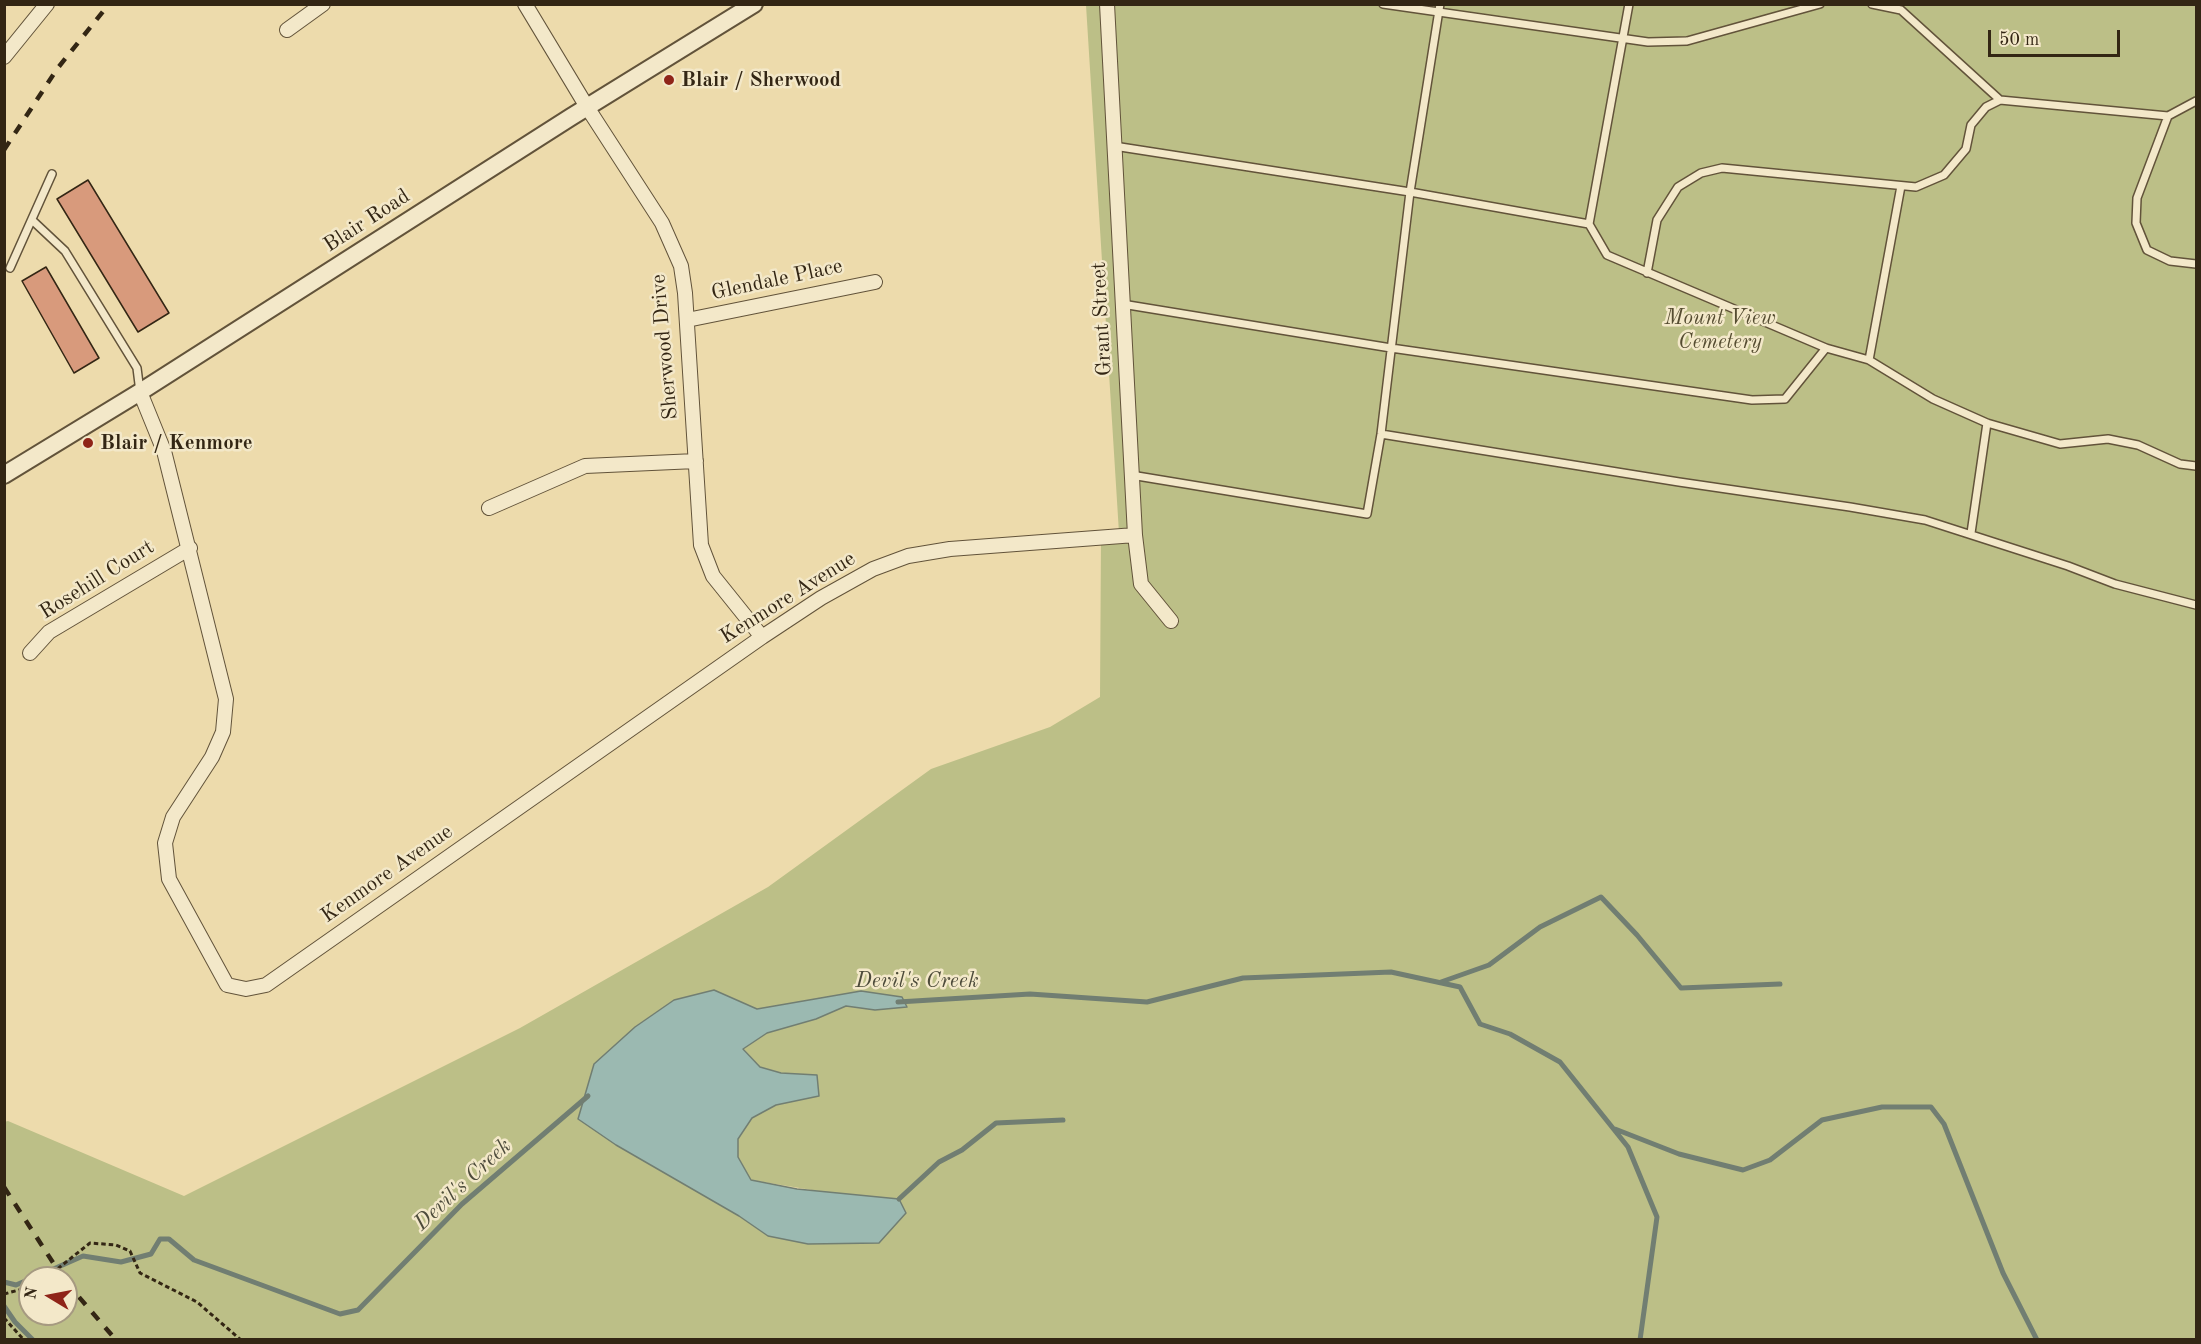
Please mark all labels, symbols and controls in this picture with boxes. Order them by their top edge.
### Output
scale bar [1991,18,2123,56]
text: 50 m [1999,31,2039,49]
place label: Blair / Sherwood [681,67,841,93]
marker: Blair / Sherwood [662,73,676,87]
street label: Blair Road [319,184,415,258]
street label: Glendale Place [709,254,845,306]
street label: Grant Street [1086,261,1118,377]
street label: Sherwood Drive [646,273,684,421]
park label: Mount View Cemetery [1665,305,1775,355]
place label: Blair / Kenmore [100,430,253,456]
marker: Blair / Kenmore [81,436,95,450]
street label: Rosehill Court [35,535,159,625]
street label: Kenmore Avenue [716,546,860,650]
street label: Kenmore Avenue [316,819,458,929]
water label: Devil's Creek [855,968,979,994]
water label: Devil's Creek [409,1133,517,1237]
north arrow [18,1266,78,1326]
text: N [23,1286,41,1301]

